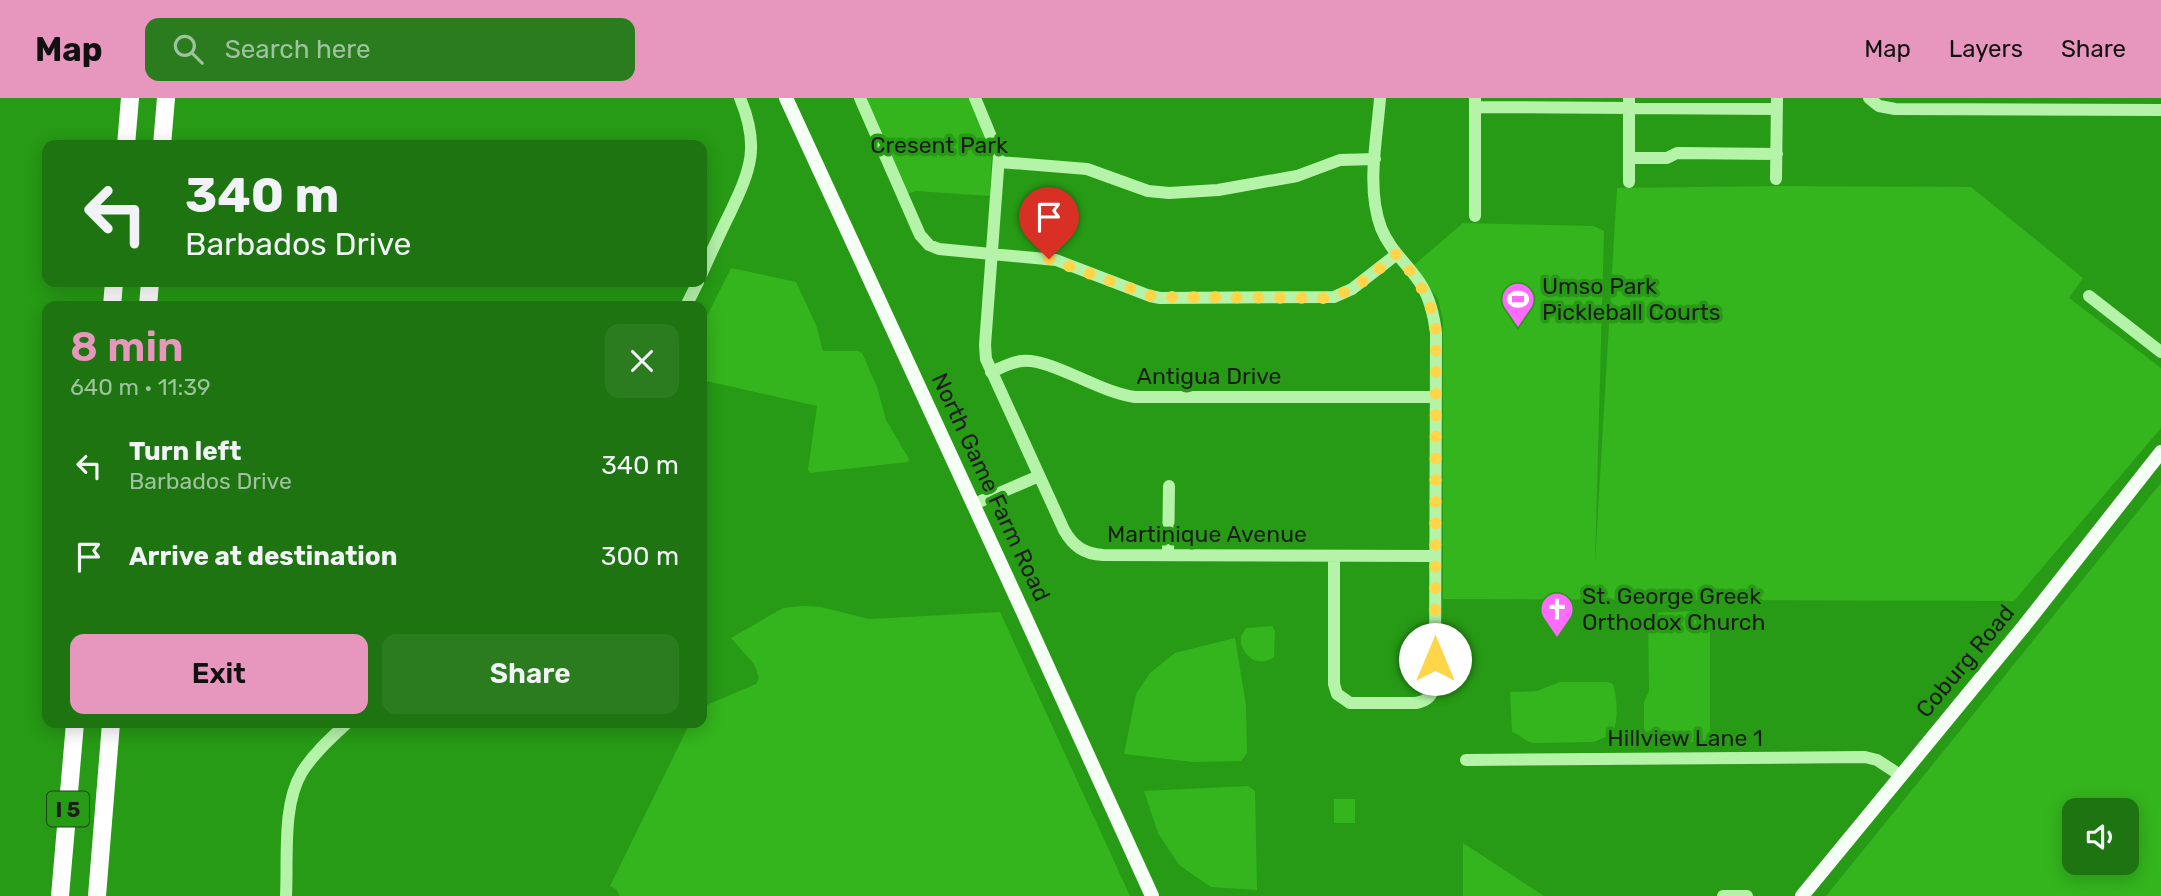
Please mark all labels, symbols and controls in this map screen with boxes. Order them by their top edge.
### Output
search box [145,18,635,81]
text: Map [35,30,103,69]
icon: search [169,30,207,68]
text: Search here [225,34,370,65]
text: Map [1864,35,1911,63]
text: Layers [1949,35,2023,63]
text: Share [2061,35,2126,63]
park label: Cresent Park [870,131,1008,159]
text: 340 m [185,166,339,224]
icon: left [70,168,161,259]
pin [1019,187,1079,259]
icon: arrive [1030,198,1068,236]
text: Barbados Drive [185,225,411,263]
place label: Umso Park Pickleball Courts [1542,272,1720,326]
sports icon: Umso Park Pickleball Courts [1499,280,1537,329]
text: 8 min [70,322,184,372]
button: close [605,324,679,398]
street label: Antigua Drive [1137,362,1282,390]
street label: North Game Farm Road [926,368,1056,606]
text: 640 m · 11:39 [70,373,211,401]
text: Turn left [129,436,241,467]
icon: left [70,447,108,485]
text: 340 m [601,450,679,481]
text: Barbados Drive [129,467,292,495]
street label: Martinique Avenue [1107,520,1307,548]
icon: arrive [70,538,108,576]
text: Arrive at destination [129,541,397,572]
text: 300 m [601,541,679,572]
place label: St. George Greek Orthodox Church [1582,582,1766,636]
church icon: St. George Greek Orthodox Church [1538,590,1576,639]
street label: Coburg Road [1910,599,2020,723]
position arrow [1398,622,1472,696]
button: Exit [70,634,368,714]
button: Share [382,634,679,714]
street label: Hillview Lane 1 [1607,724,1763,752]
road number: I 5 [47,792,89,826]
map controls [2062,798,2139,875]
button: sound [2062,798,2139,875]

